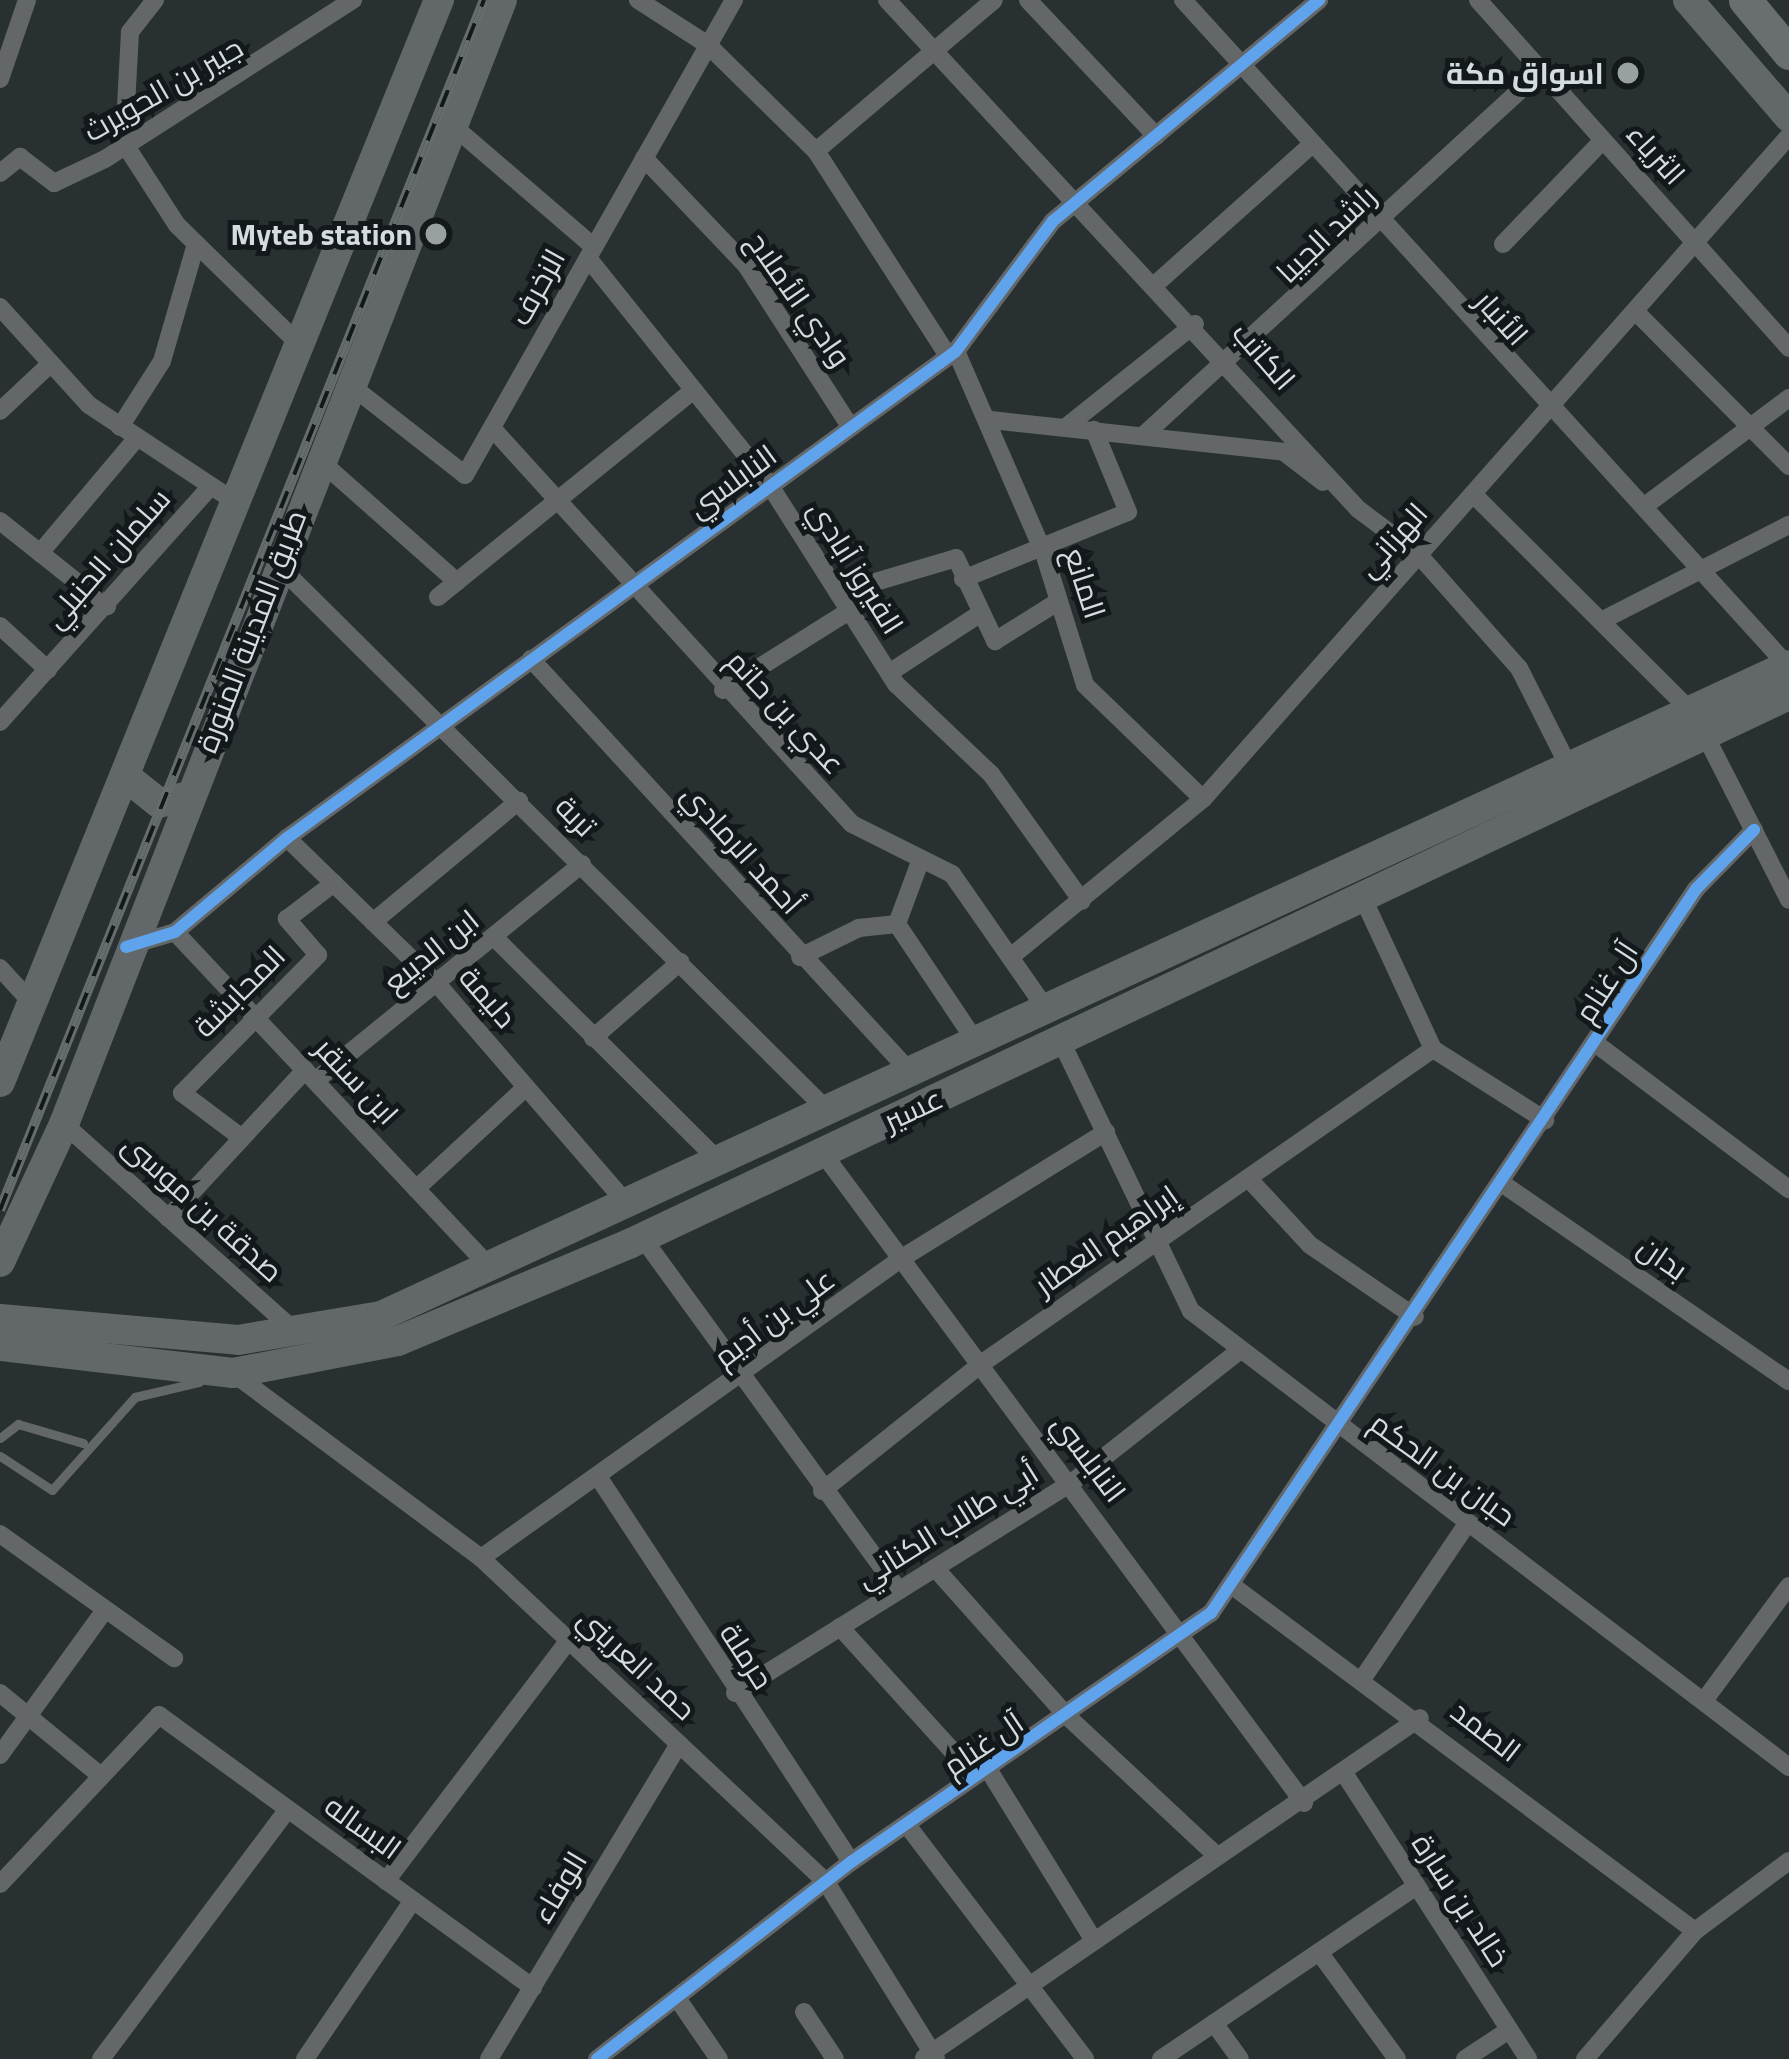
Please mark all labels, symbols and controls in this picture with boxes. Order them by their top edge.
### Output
street label: جبير بن الحويرث [77,29,249,149]
place label: اسواق مكة [1446,55,1604,91]
marker: اسواق مكة [1615,60,1641,86]
street label: الثرياء [1619,116,1693,192]
street label: راشد الجيبا [1269,178,1383,290]
place label: Myteb station [231,216,412,252]
marker: Myteb station [423,221,449,247]
street label: وادي الأملاح [739,225,859,373]
street label: الزخرف [501,242,573,332]
street label: الأنبار [1468,283,1536,353]
street label: الكاتب [1225,315,1303,397]
street label: النابلسي [681,437,783,525]
street label: سلمان الحنبلي [37,481,177,635]
street label: الفيروز آبادي [801,494,911,640]
street label: الهزاني [1349,495,1435,585]
street label: طريق المدينة المنورة [188,505,314,757]
street label: المانع [1057,543,1113,623]
street label: عدي بن حاتم [720,643,852,781]
street label: أحمد الرمادي [674,777,810,921]
street label: تربة [548,788,604,844]
street label: ابن الديبع [376,902,486,1000]
street label: آل غنام [1567,935,1645,1029]
street label: المحابشة [186,938,292,1044]
street label: دليمة [452,959,524,1035]
street label: ابن سنقر [308,1030,406,1132]
street label: عسير [878,1080,948,1138]
street label: صدقة بن موسى [115,1127,291,1289]
street label: إبراهيم العطار [1027,1177,1185,1303]
street label: بدان [1631,1228,1695,1288]
street label: علي بن أديم [707,1261,841,1375]
street label: حبان بن الحكم [1363,1404,1523,1534]
street label: النابلسي [1044,1407,1134,1509]
street label: أبي طالب الكناني [849,1455,1045,1595]
street label: حمد العريني [571,1600,703,1728]
street label: حرملة [712,1616,782,1696]
street label: الصمد [1444,1693,1528,1769]
street label: آل غنام [936,1704,1030,1784]
street label: البساله [318,1787,408,1867]
street label: خالد بن سارة [1405,1827,1517,1973]
street label: الوفاء [524,1845,594,1929]

